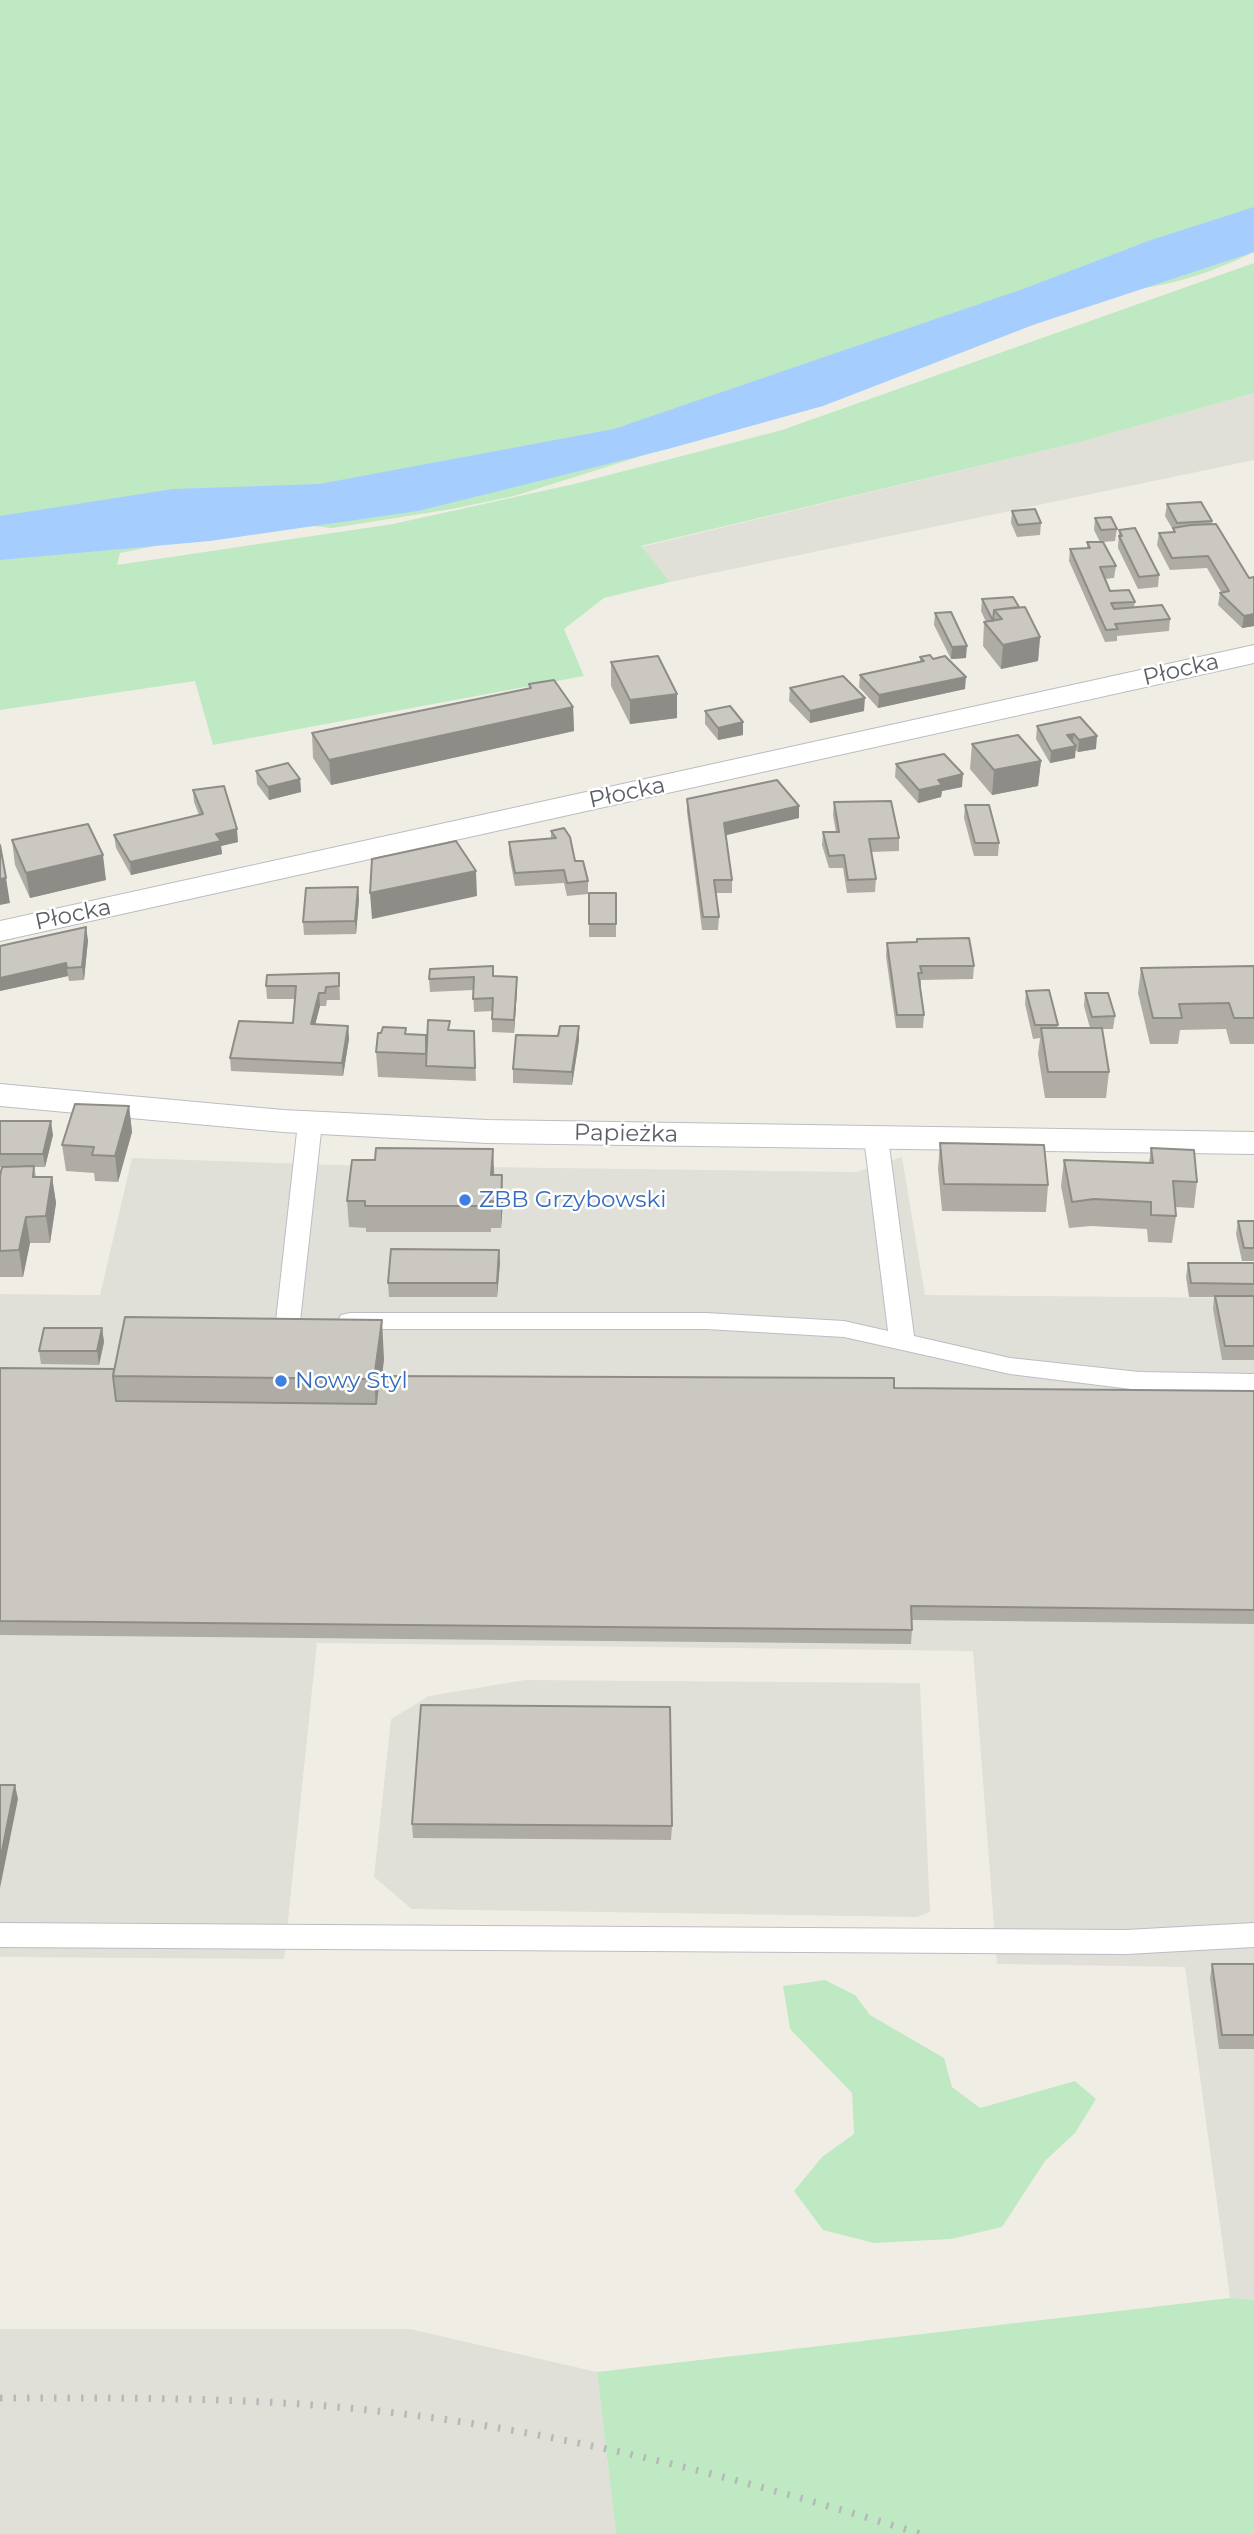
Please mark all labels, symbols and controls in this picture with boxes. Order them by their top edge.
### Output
street label: Płocka [1140,648,1222,692]
street label: Płocka [586,771,668,815]
street label: Płocka [32,893,114,937]
street label: Papieżka [574,1119,678,1149]
place label: ZBB Grzybowski [479,1186,666,1214]
marker: ZBB Grzybowski [457,1192,473,1208]
place label: Nowy Styl [295,1367,408,1395]
marker: Nowy Styl [273,1373,289,1389]

